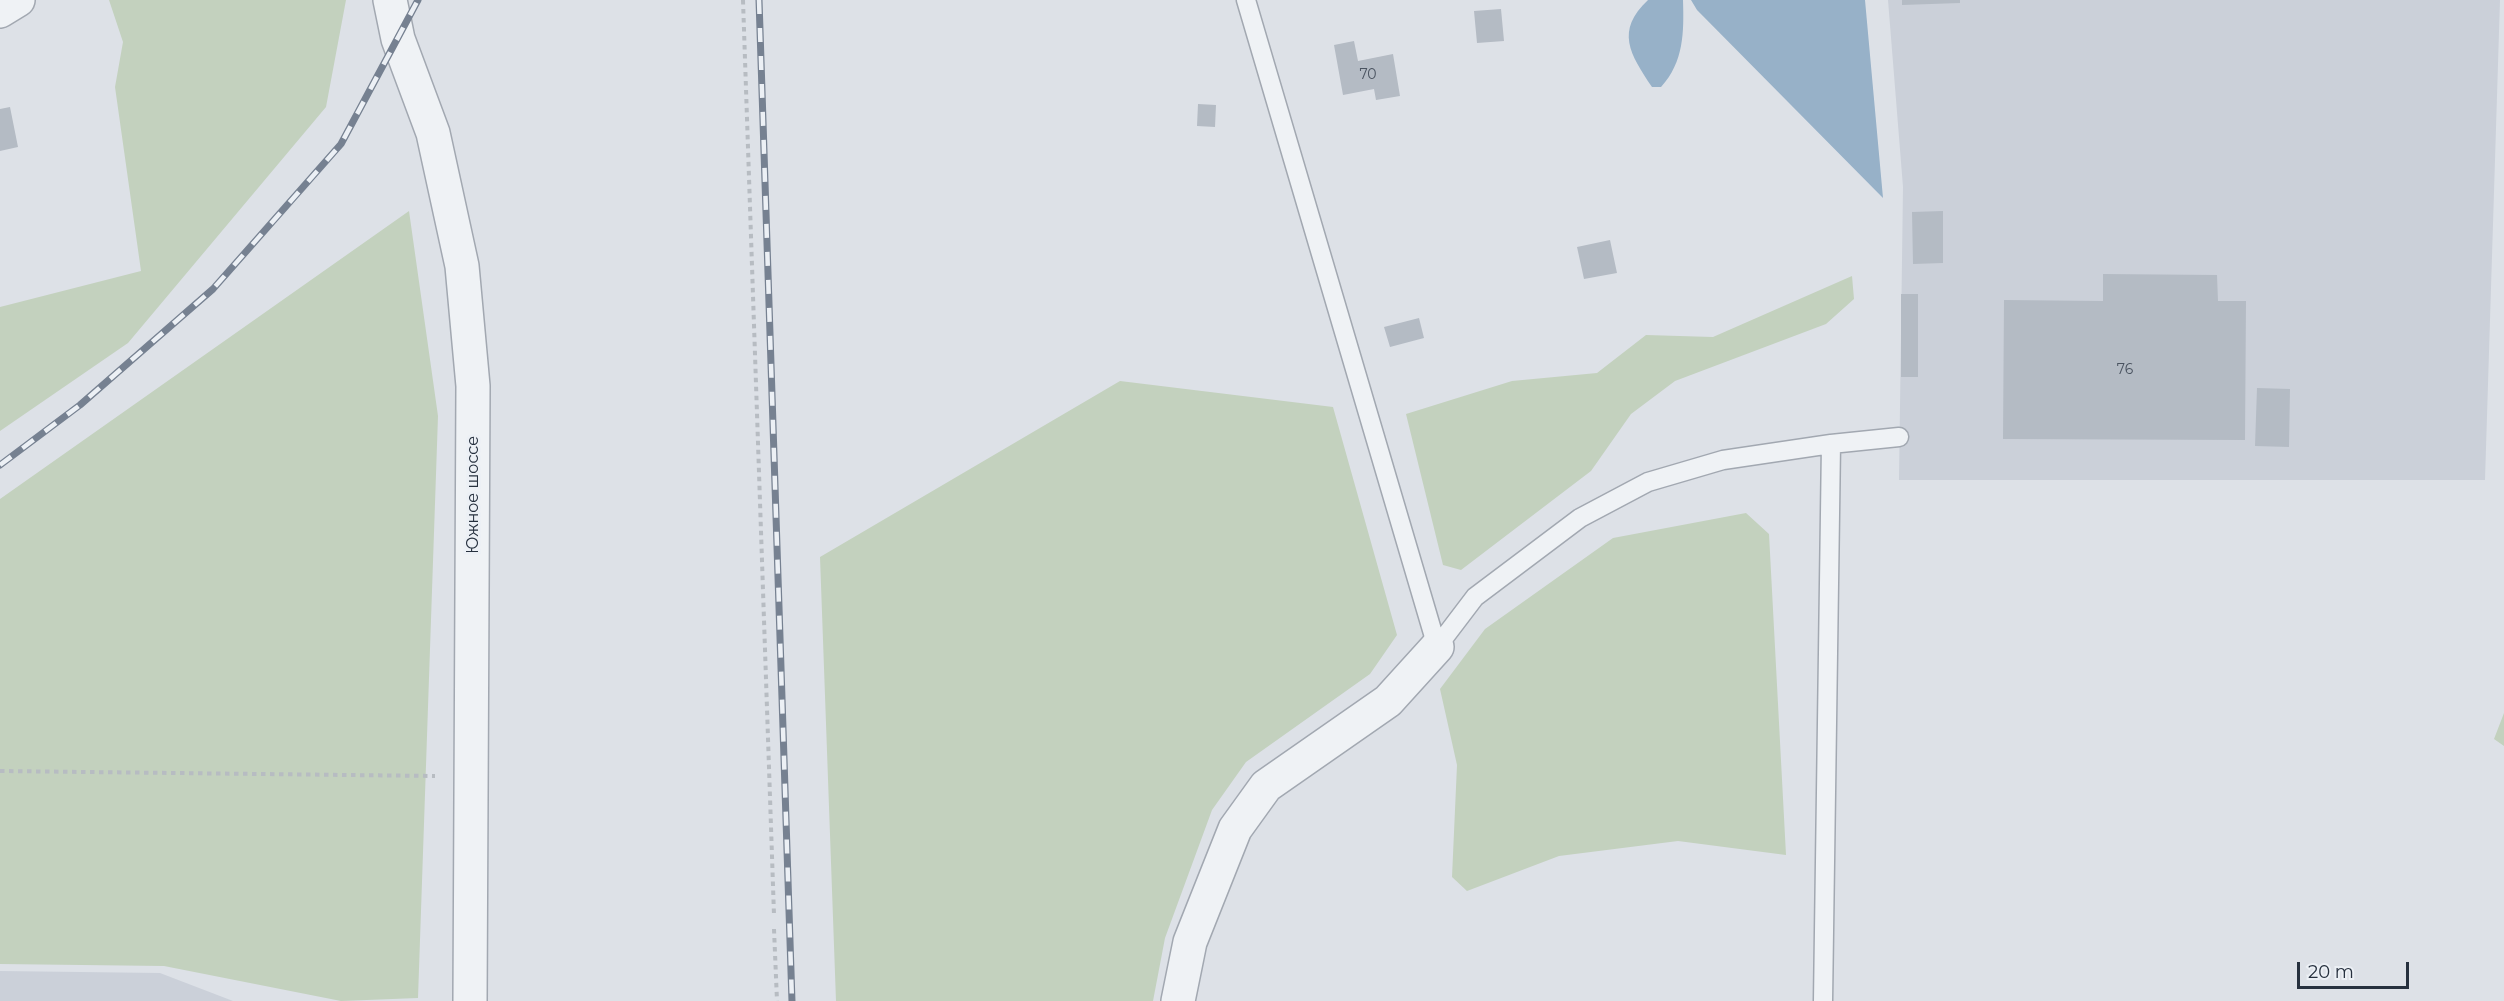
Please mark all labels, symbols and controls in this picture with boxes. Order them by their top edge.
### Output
house number: 70 [1359,67,1377,83]
house number: 76 [2117,362,2133,378]
street label: Южное шоссе [463,436,483,554]
scale bar [2300,950,2412,988]
text: 20 m [2308,961,2354,983]

